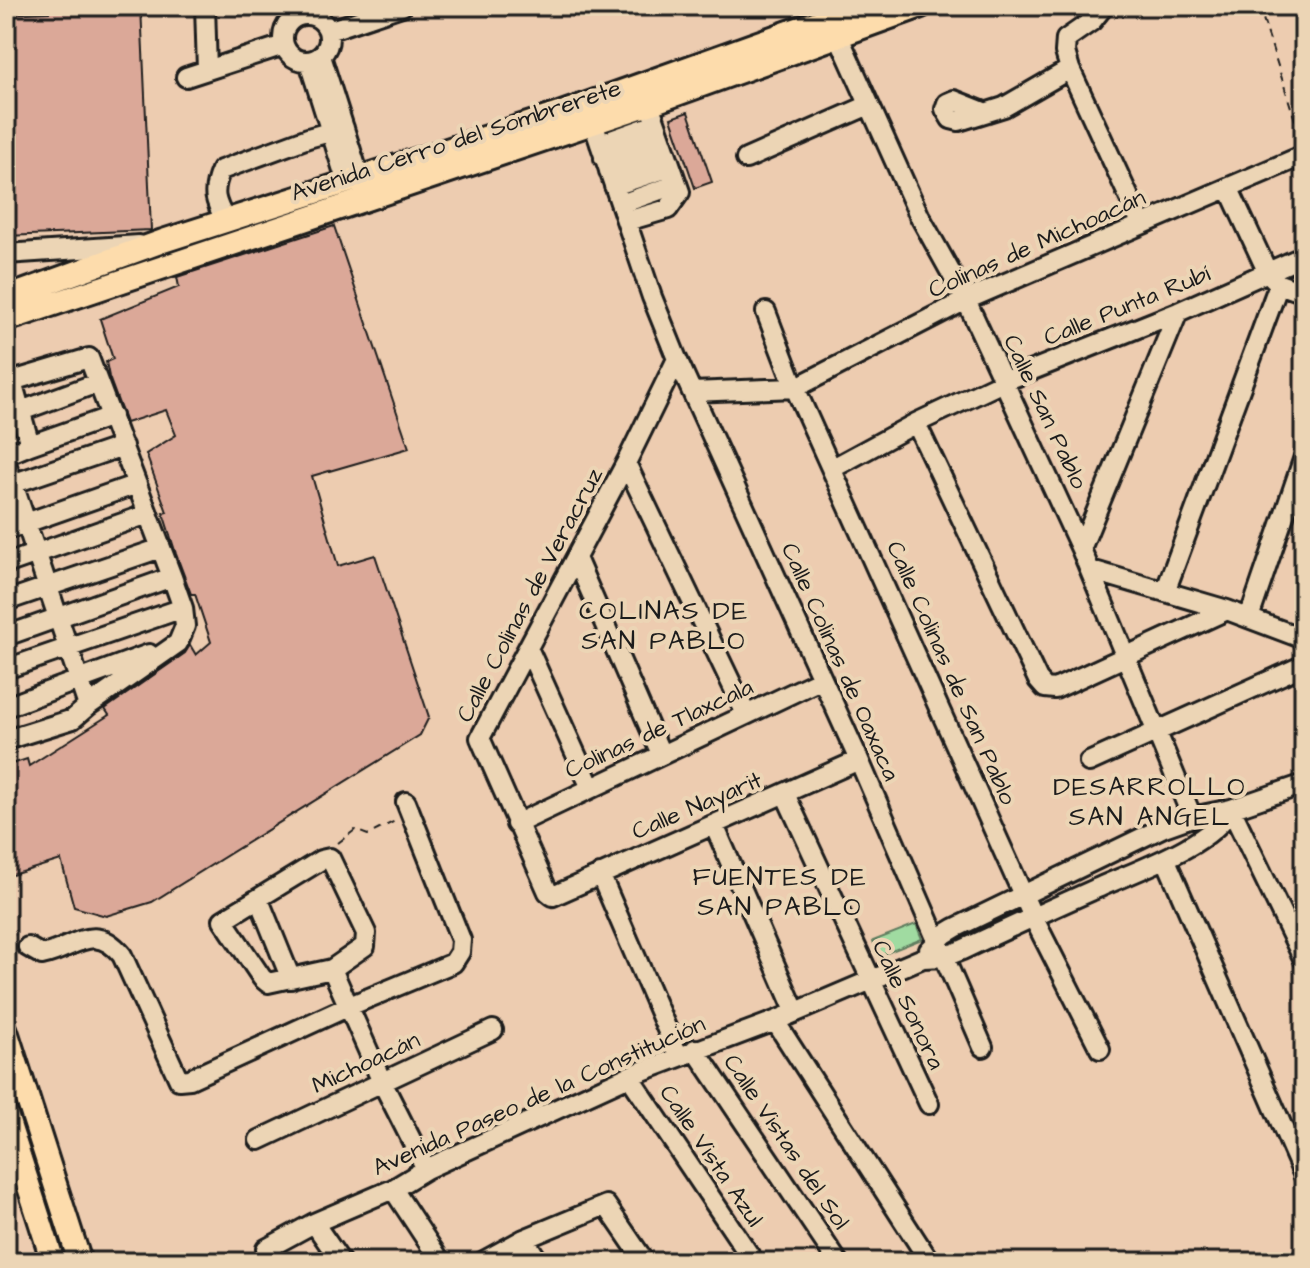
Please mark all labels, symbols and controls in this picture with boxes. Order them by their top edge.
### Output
street label: Avenida Cerro del Sombrerete [287,72,625,210]
street label: Colinas de Michoacán [923,181,1151,307]
street label: Calle Punta Rubí [1039,257,1216,355]
street label: Calle San Pablo [994,329,1096,495]
street label: Calle Colinas de Veracruz [448,462,612,728]
street label: Calle Colinas de San Pablo [877,536,1025,811]
street label: Calle Colinas de Oaxaca [772,538,908,786]
district label: COLINAS DE SAN PABLO [579,593,749,659]
street label: Colinas de Tlaxcala [559,670,759,788]
street label: Calle Nayarit [627,763,768,850]
district label: DESARROLLO SAN ANGEL [1053,769,1247,835]
district label: FUENTES DE SAN PABLO [692,859,868,925]
street label: Calle Sonora [863,935,953,1075]
street label: Avenida Paseo de la Constitución [367,1007,711,1185]
street label: Michoacán [306,1023,426,1103]
street label: Calle Vistas del Sol [715,1048,857,1236]
street label: Calle Vista Azul [651,1078,771,1234]

